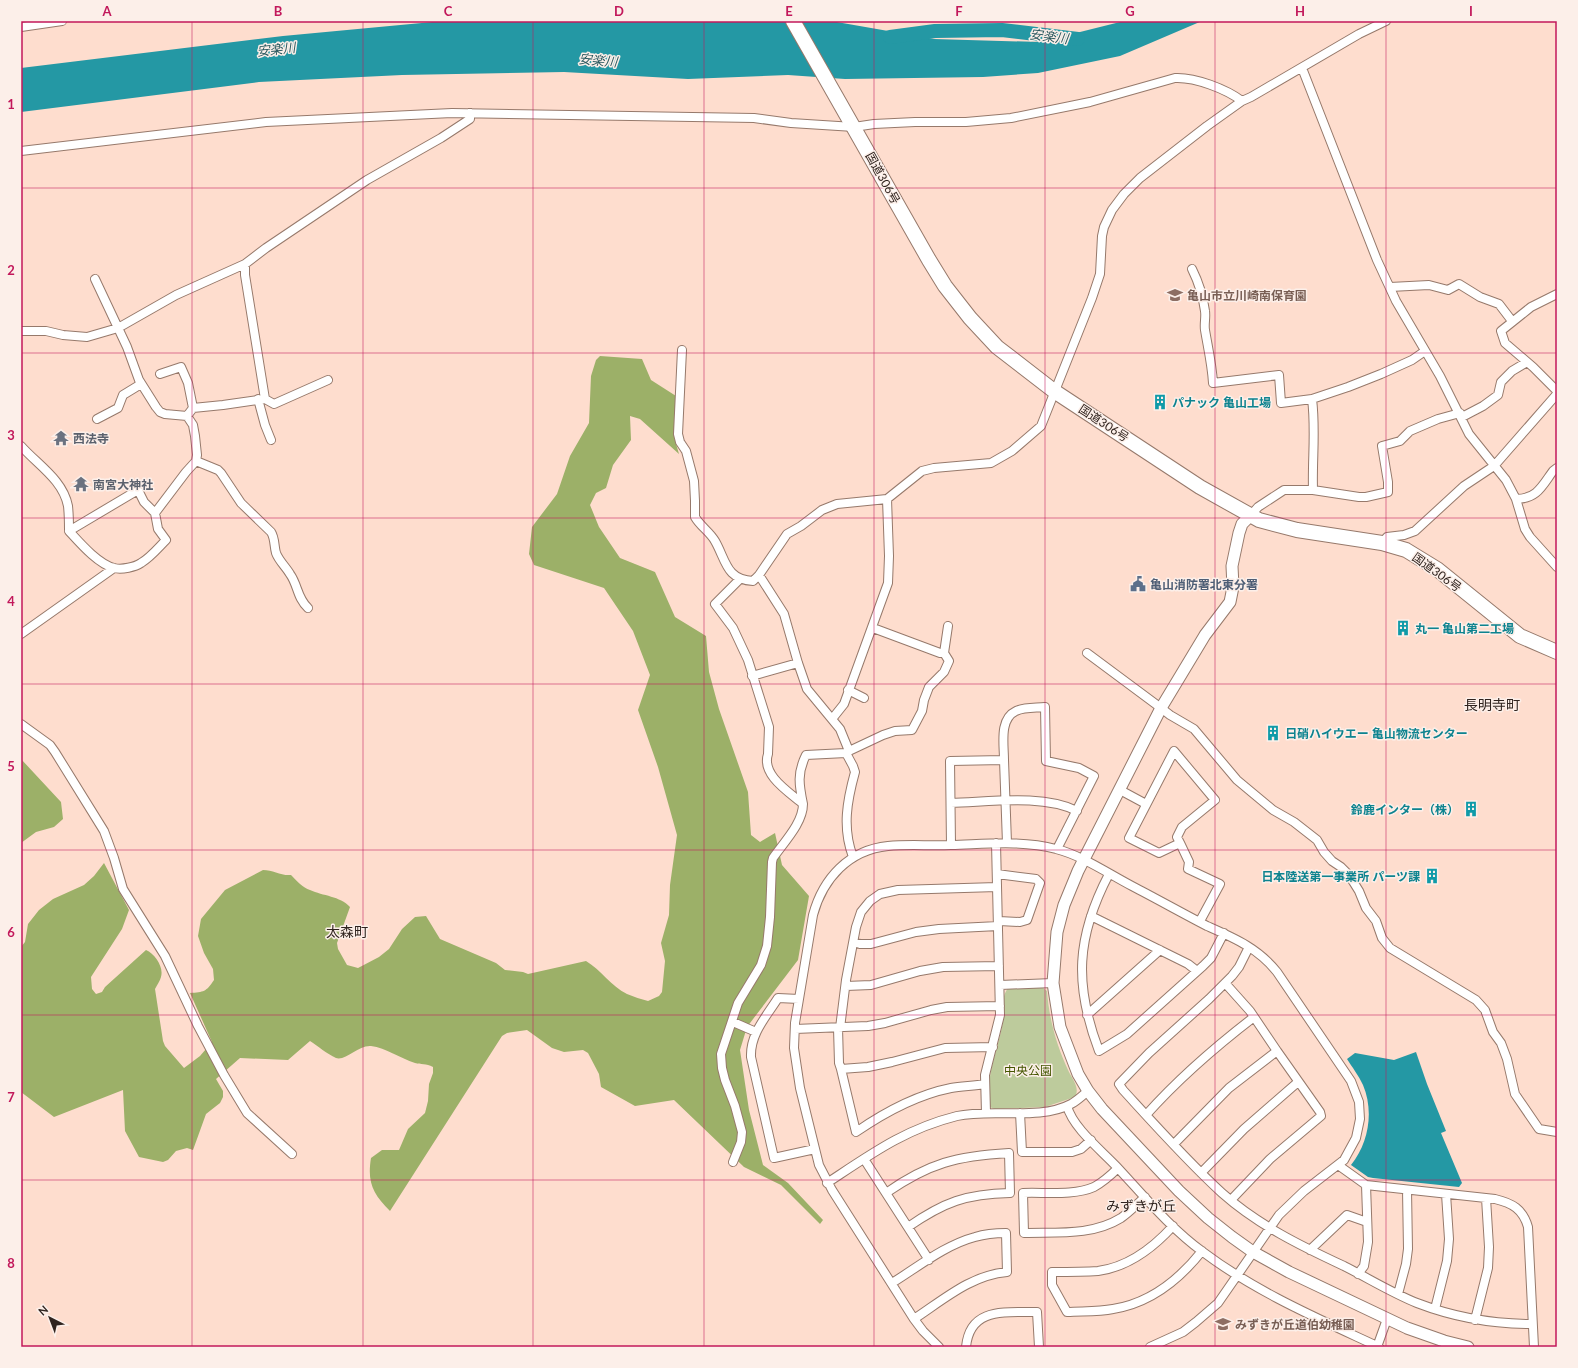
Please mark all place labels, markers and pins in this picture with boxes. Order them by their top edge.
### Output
school or university icon: 亀山市立川崎南保育園 [1166,286,1184,304]
place label: 亀山市立川崎南保育園 [1187,288,1307,303]
building icon: パナック 亀山工場 [1151,393,1169,411]
place label: パナック 亀山工場 [1172,395,1271,410]
temple icon: 西法寺 [52,429,70,447]
place label: 西法寺 [73,431,109,446]
temple icon: 南宮大神社 [72,475,90,493]
place label: 南宮大神社 [93,477,153,492]
public building icon: 亀山消防署北東分署 [1129,575,1147,593]
place label: 亀山消防署北東分署 [1150,577,1258,592]
building icon: 丸一 亀山第二工場 [1394,619,1412,637]
place label: 丸一 亀山第二工場 [1415,621,1514,636]
building icon: 日硝ハイウエー 亀山物流センター [1264,724,1282,742]
place label: 日硝ハイウエー 亀山物流センター [1285,726,1468,741]
building icon: 鈴鹿インター（株） [1462,800,1480,818]
place label: 鈴鹿インター（株） [1350,802,1459,817]
building icon: 日本陸送第一事業所 パーツ課 [1423,867,1441,885]
place label: 日本陸送第一事業所 パーツ課 [1261,869,1420,884]
school or university icon: みずきが丘道伯幼稚園 [1214,1315,1232,1333]
place label: みずきが丘道伯幼稚園 [1235,1317,1355,1332]

